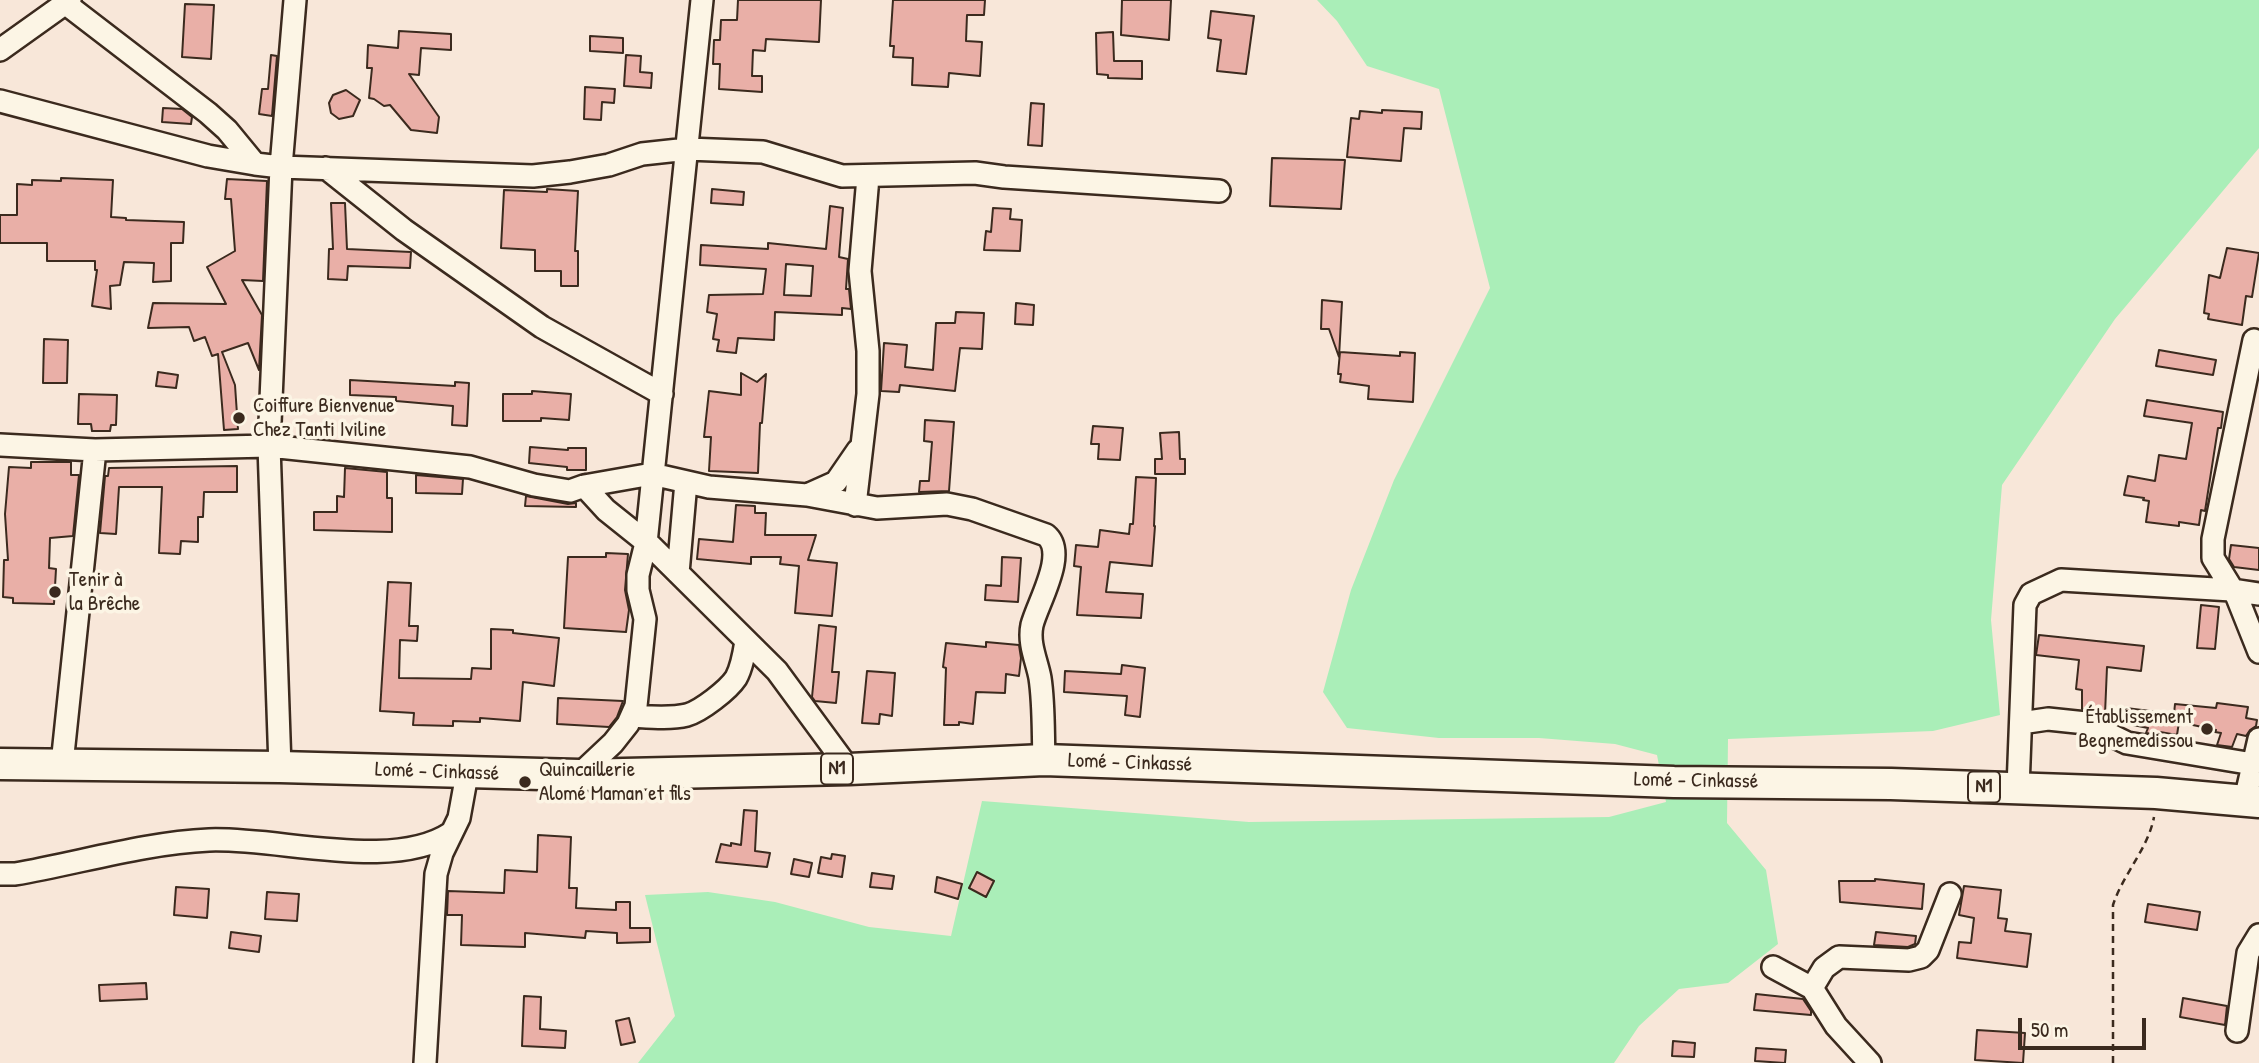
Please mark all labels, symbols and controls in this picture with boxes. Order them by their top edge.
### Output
place label: Coiffure Bienvenue Chez Tanti Iviline [253,393,395,443]
marker: Coiffure Bienvenue Chez Tanti Iviline [231,410,247,426]
place label: Tenir à la Brêche [69,567,140,617]
marker: Tenir à la Brêche [47,584,63,600]
place label: Établissement Begnemedissou [2078,704,2193,754]
marker: Établissement Begnemedissou [2199,721,2215,737]
street label: Lomé - Cinkassé [1067,748,1193,778]
road number: N1 [821,754,853,784]
street label: Lomé - Cinkassé [374,757,500,787]
place label: Quincaillerie Alomé Maman et fils [539,757,691,807]
street label: Lomé - Cinkassé [1634,767,1758,795]
road number: N1 [1968,772,2000,802]
marker: Quincaillerie Alomé Maman et fils [517,774,533,790]
scale bar [2021,1004,2149,1048]
text: 50 m [2031,1015,2068,1044]

